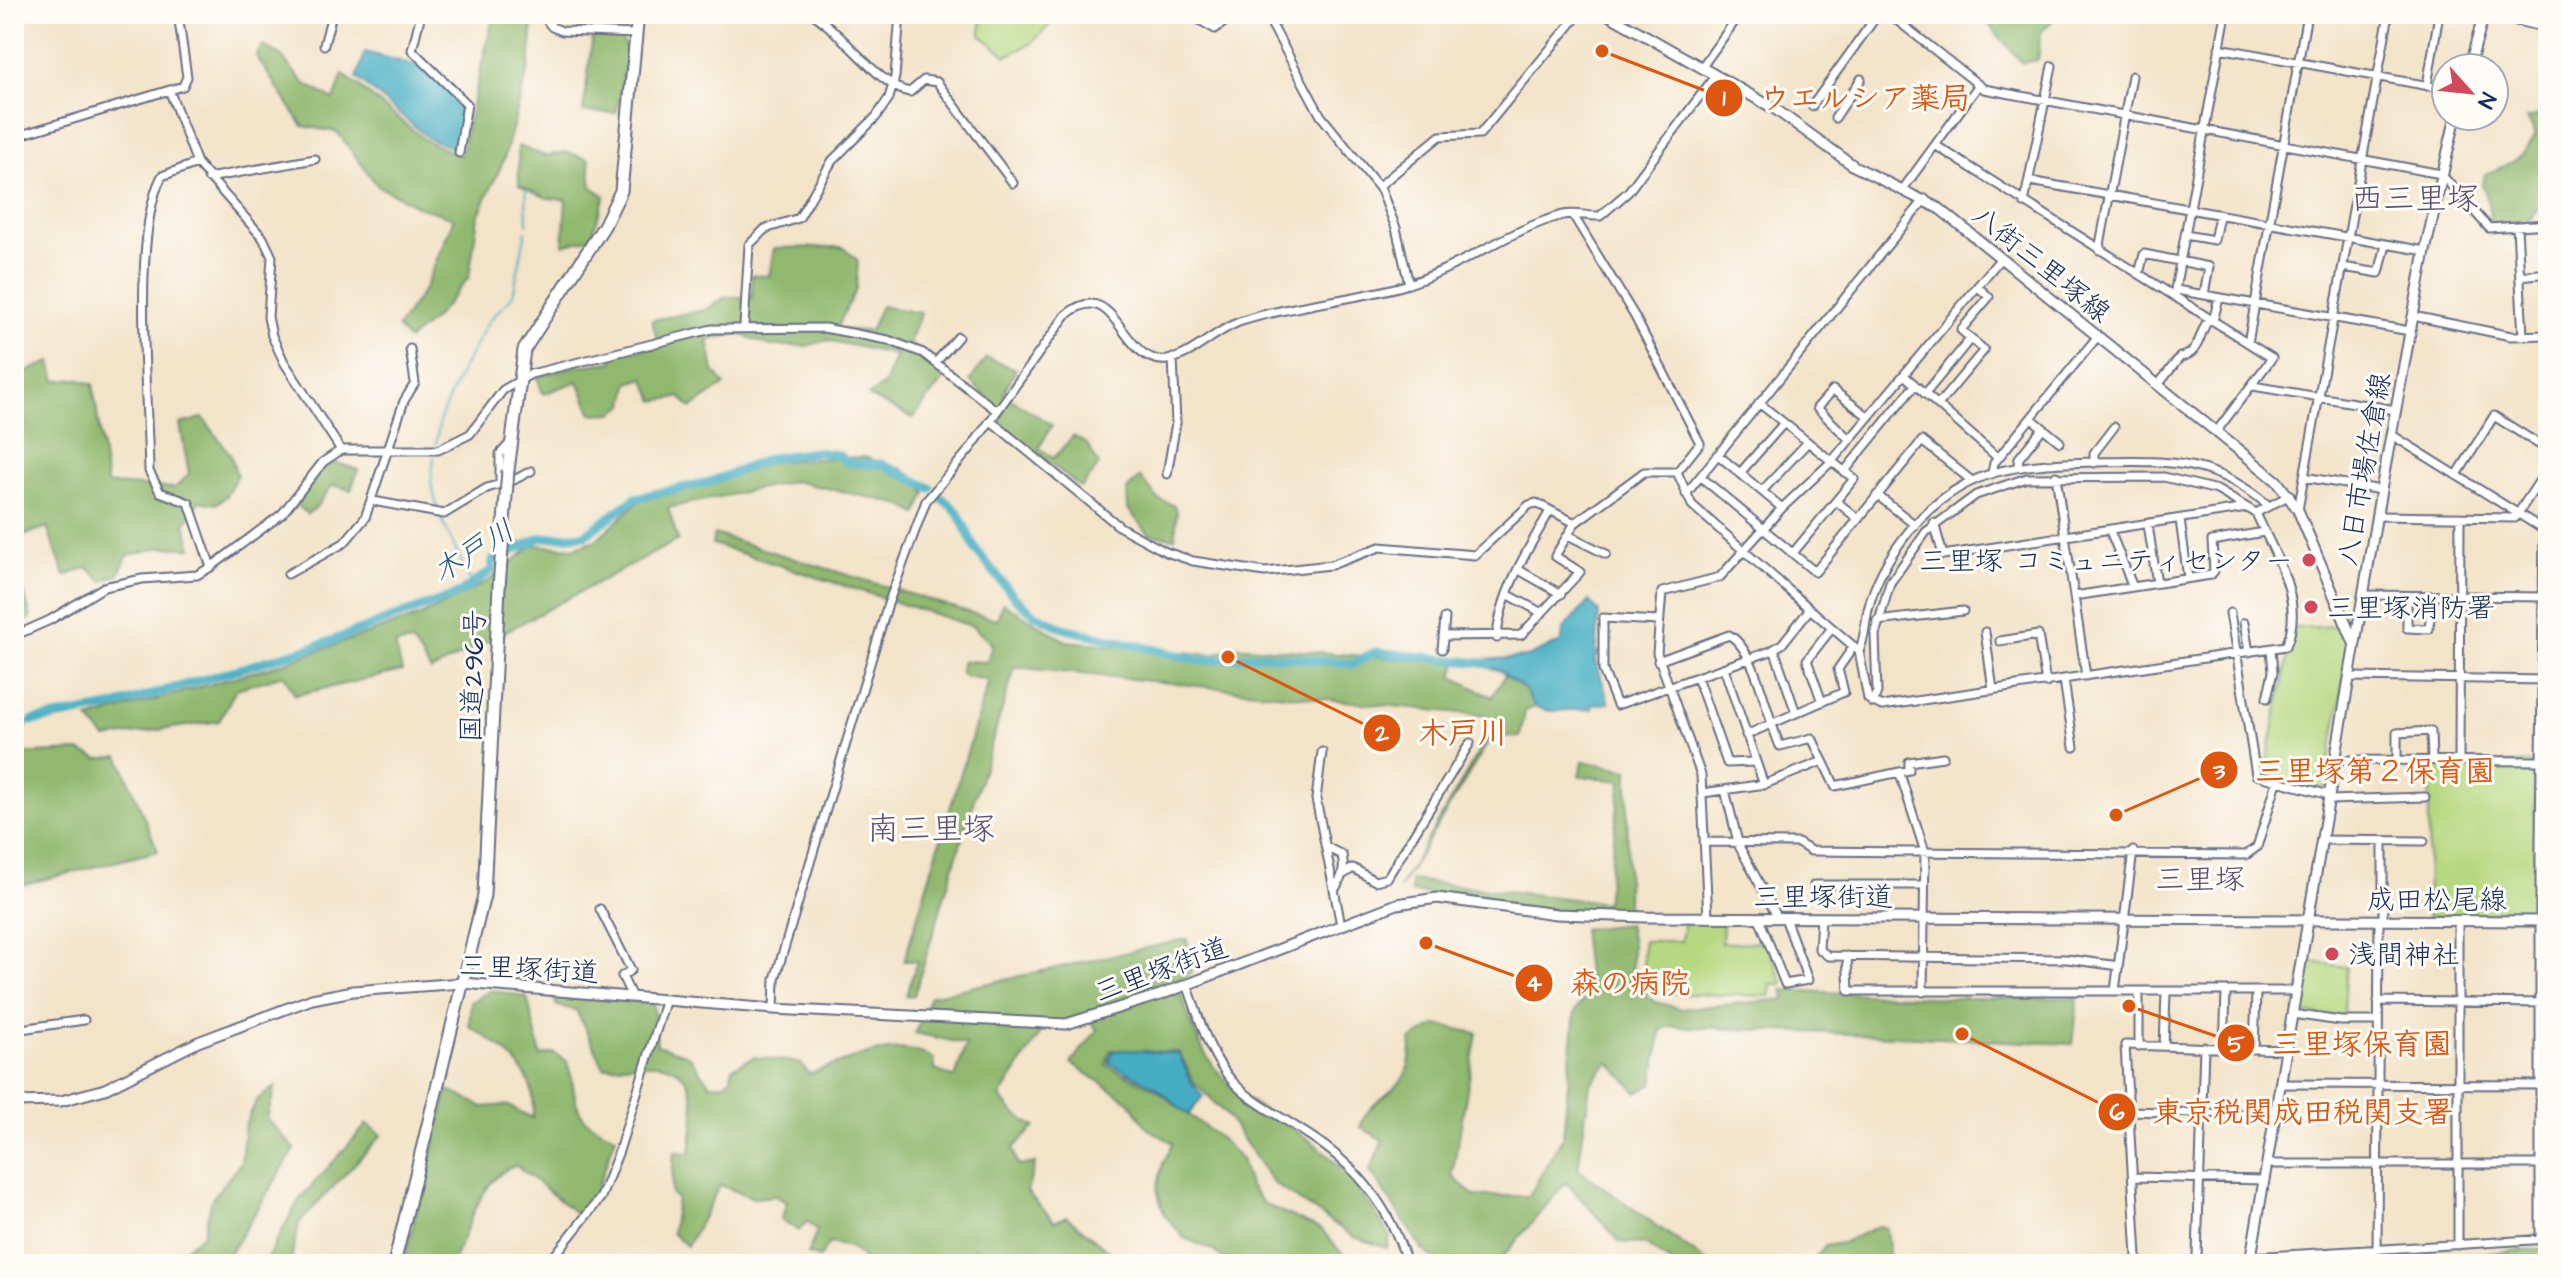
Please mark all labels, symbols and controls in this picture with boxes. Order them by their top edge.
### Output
north arrow [2430,52,2510,132]
callout: ウエルシア薬局 [1704,71,1986,125]
text: ウエルシア薬局 [1760,78,1970,120]
text: 1 [1722,82,1726,116]
text: N [2469,87,2503,114]
district label: 西三里塚 [2351,177,2479,222]
street label: 八街三里塚線 [1963,196,2119,332]
street label: 八日市場佐倉線 [2328,369,2401,569]
water label: 木戸川 [424,510,523,594]
place label: 三里塚 コミュニティセンター [1919,542,2293,581]
marker: 三里塚 コミュニティセンター [2300,551,2318,569]
place label: 三里塚消防署 [2327,589,2495,628]
marker: 三里塚消防署 [2302,598,2320,616]
street label: 国道296号 [452,609,495,743]
callout: 木戸川 [1362,706,1524,760]
text: 木戸川 [1418,713,1508,755]
text: 2 [1374,717,1389,751]
callout: 三里塚第２保育園 [2199,743,2511,797]
text: 三里塚第２保育園 [2255,751,2495,793]
text: 3 [2212,755,2226,789]
district label: 南三里塚 [867,807,995,852]
district label: 三里塚 [2155,859,2245,901]
street label: 三里塚街道 [1753,878,1893,917]
street label: 成田松尾線 [2367,881,2507,920]
street label: 三里塚街道 [1089,928,1234,1013]
place label: 浅間神社 [2348,936,2460,975]
marker: 浅間神社 [2323,945,2341,963]
street label: 三里塚街道 [458,946,600,993]
callout: 森の病院 [1514,956,1706,1010]
text: 森の病院 [1570,963,1690,1005]
text: 4 [1526,967,1543,1001]
callout: 三里塚保育園 [2216,1016,2468,1070]
text: 三里塚保育園 [2272,1024,2452,1066]
text: 5 [2228,1028,2246,1062]
callout: 東京税関成田税関支署 [2097,1085,2469,1139]
text: 東京税関成田税関支署 [2153,1092,2453,1134]
text: 6 [2109,1096,2125,1130]

